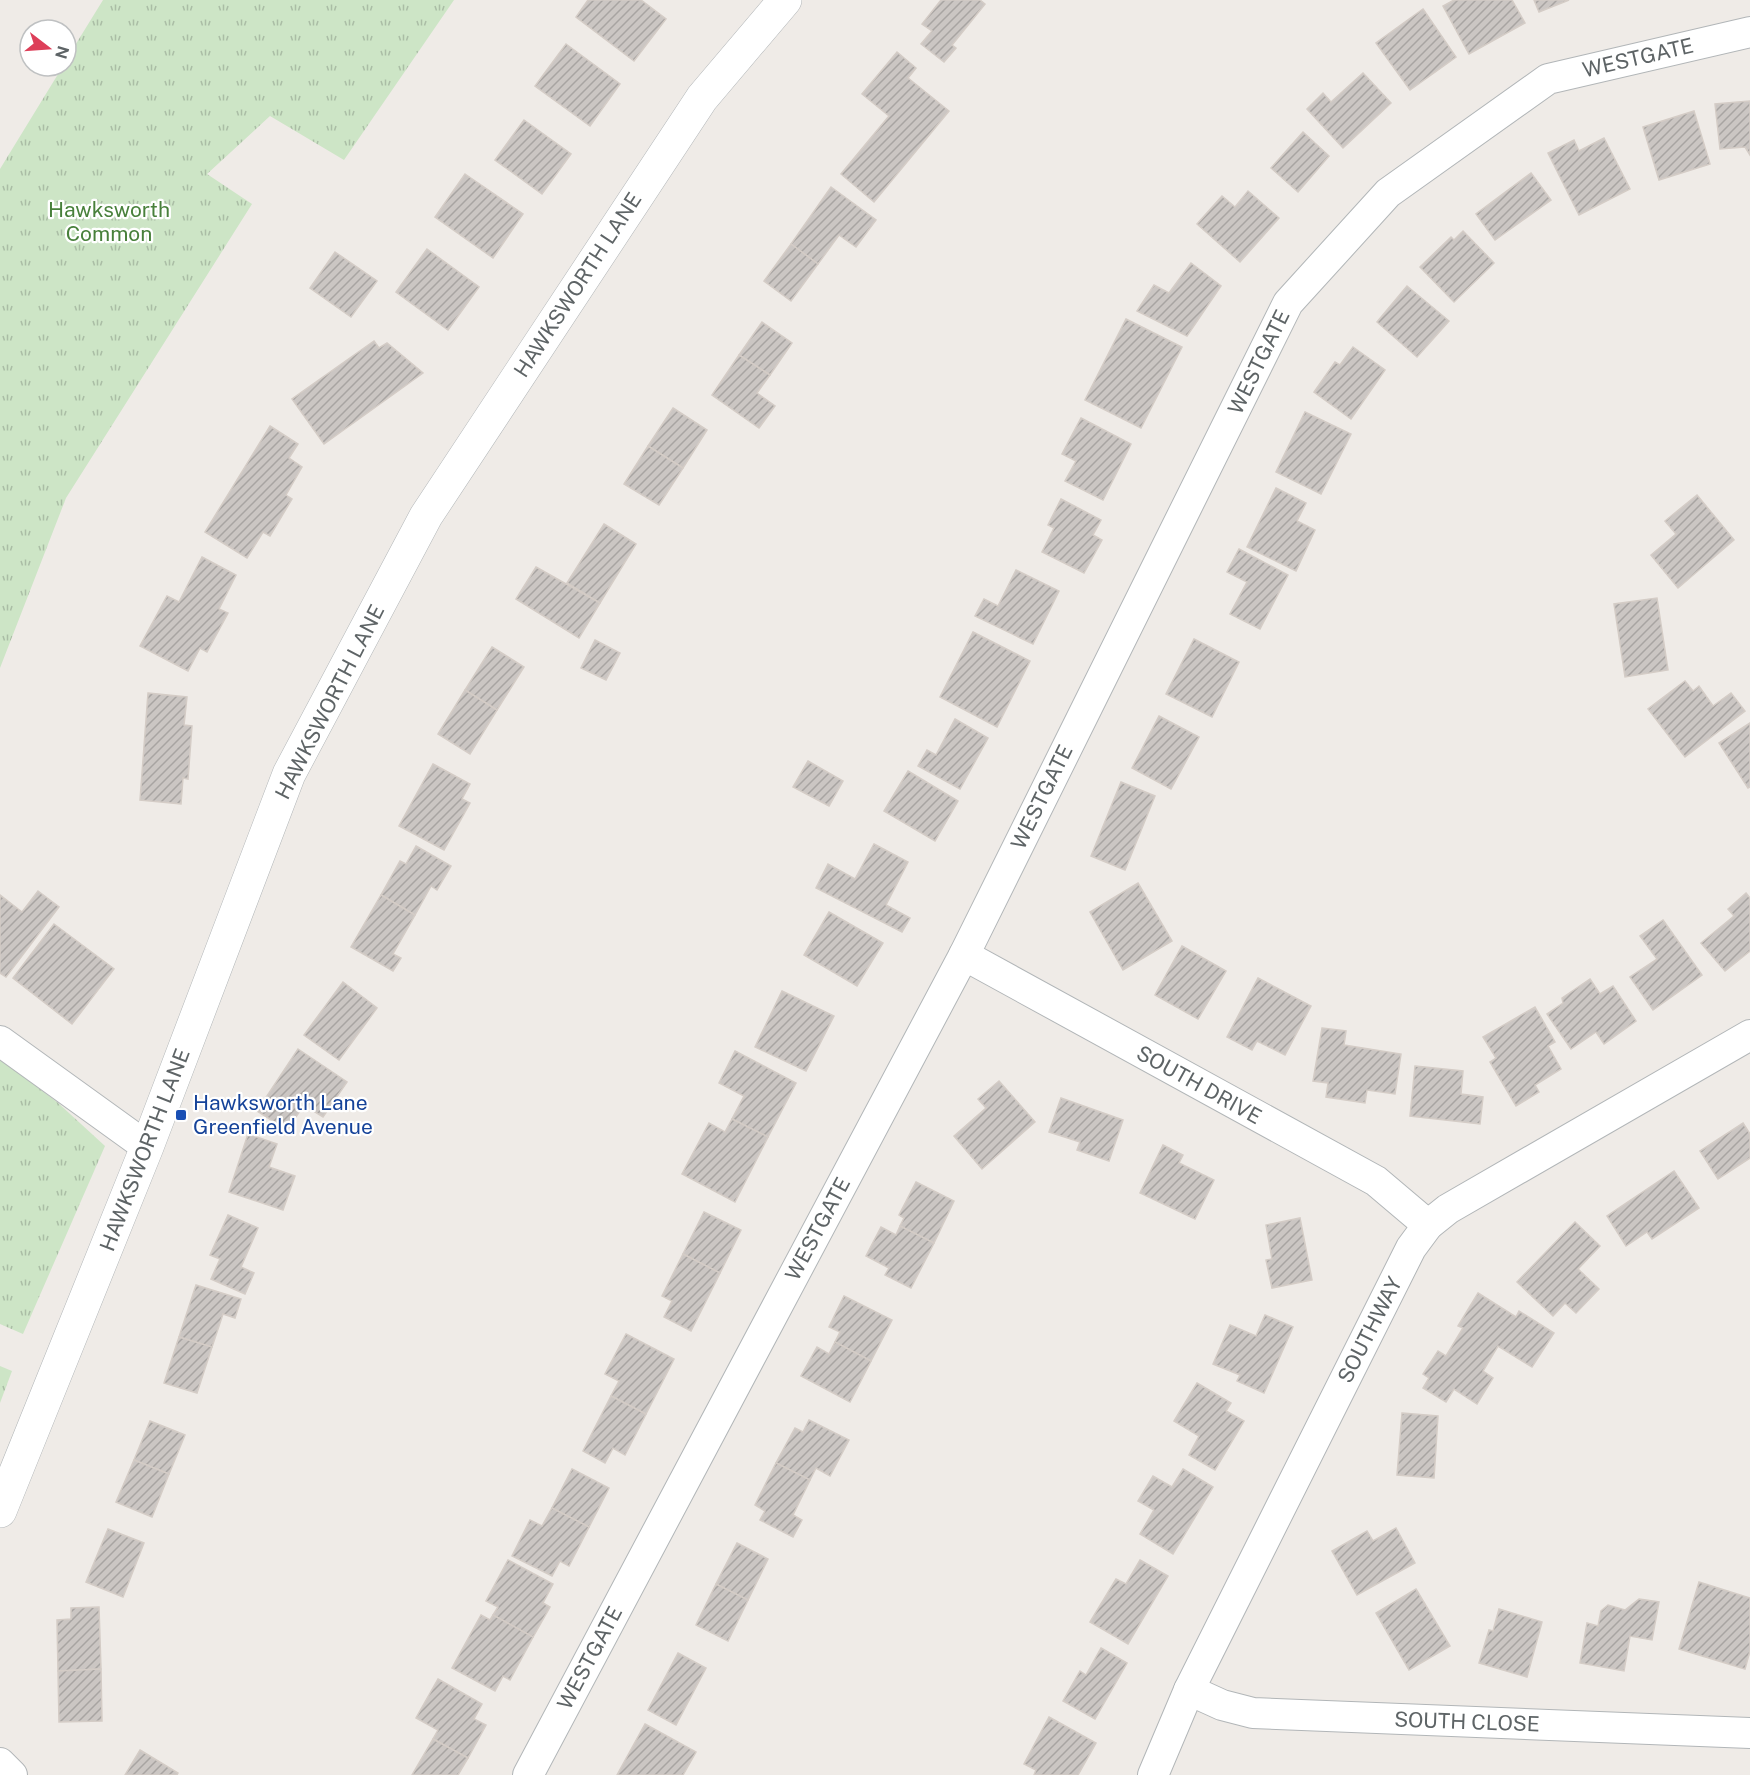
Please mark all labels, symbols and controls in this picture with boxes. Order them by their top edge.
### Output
north arrow [18,18,78,78]
street label: WESTGATE [1580,33,1696,82]
text: N [51,43,73,61]
street label: HAWKSWORTH LANE [509,188,647,382]
park label: Hawksworth Common [48,197,170,246]
street label: WESTGATE [1223,305,1295,418]
street label: HAWKSWORTH LANE [270,600,389,803]
street label: WESTGATE [1006,740,1078,853]
street label: SOUTH DRIVE [1132,1040,1266,1129]
street label: HAWKSWORTH LANE [94,1045,195,1255]
place label: Hawksworth Lane Greenfield Avenue [193,1090,373,1139]
marker: Hawksworth Lane Greenfield Avenue [174,1108,188,1122]
street label: WESTGATE [780,1173,855,1285]
street label: SOUTHWAY [1332,1272,1407,1387]
street label: WESTGATE [552,1602,627,1714]
street label: SOUTH CLOSE [1394,1706,1540,1737]

